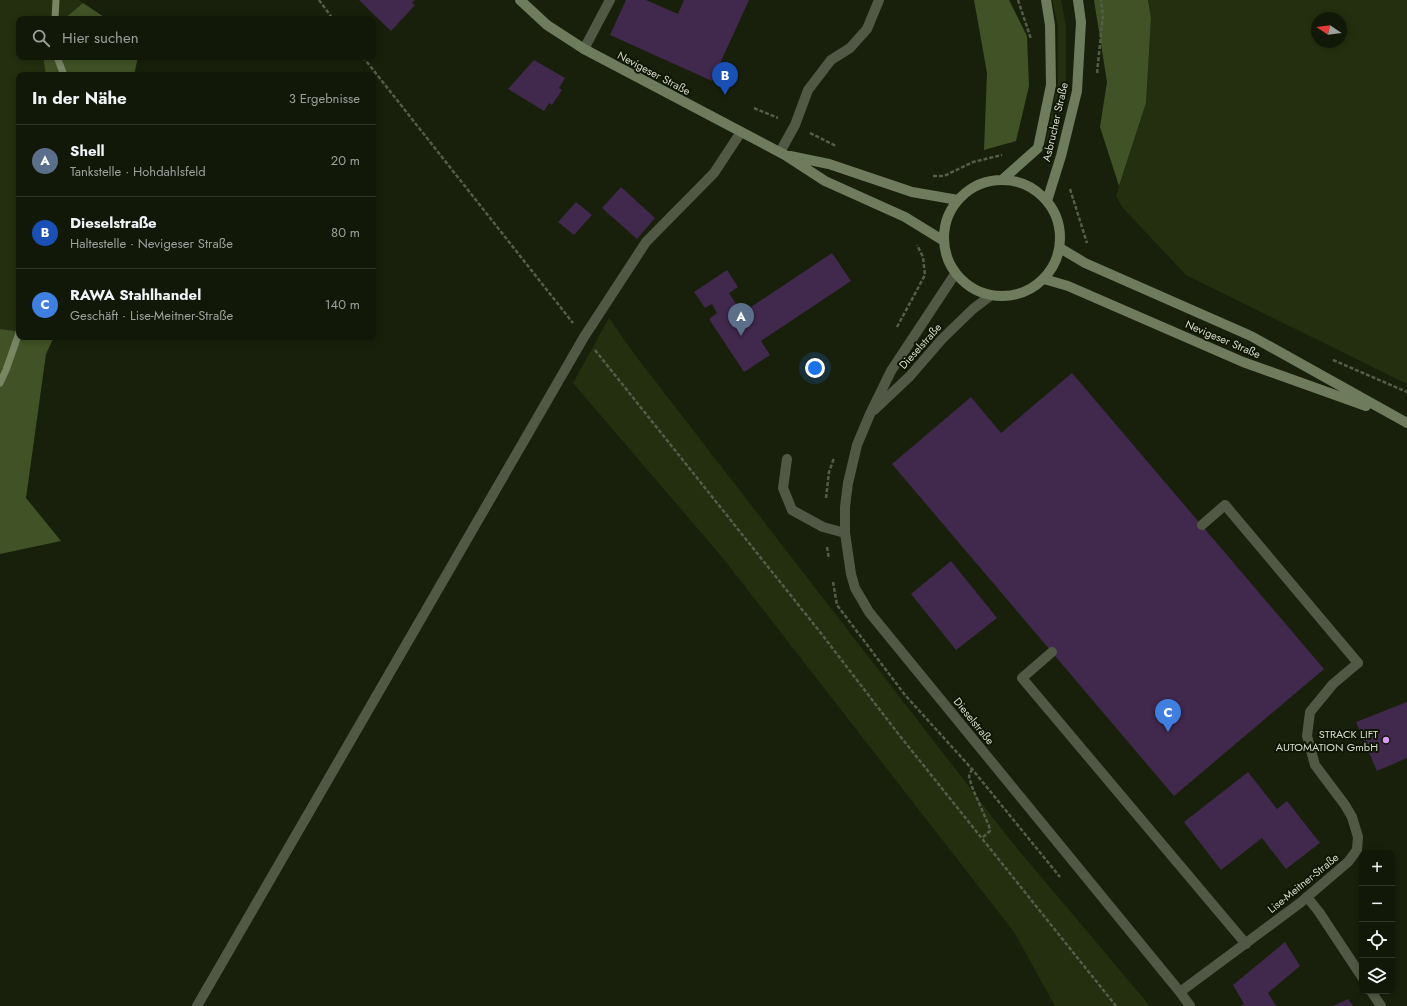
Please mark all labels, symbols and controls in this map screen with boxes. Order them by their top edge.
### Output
north arrow [1311,12,1347,48]
search box [16,16,376,60]
icon: search [30,27,52,49]
text: Hier suchen [62,27,139,49]
street label: Nevigeser Straße [615,47,694,99]
pin: B [712,62,738,95]
street label: Asbrucher Straße [1038,80,1072,163]
text: In der Nähe [32,86,127,110]
text: 3 Ergebnisse [289,89,360,108]
text: Shell [70,140,105,162]
text: A [40,151,50,170]
text: 20 m [331,151,360,170]
text: Tankstelle · Hohdahlsfeld [70,162,206,181]
text: Dieselstraße [70,212,157,234]
text: B [41,223,49,242]
text: 80 m [331,223,360,242]
text: Haltestelle · Nevigeser Straße [70,234,233,253]
text: RAWA Stahlhandel [70,284,201,306]
text: C [40,295,50,314]
text: 140 m [325,295,360,314]
pin: A [728,303,754,336]
text: Geschäft · Lise-Meitner-Straße [70,306,233,325]
street label: Nevigeser Straße [1183,316,1263,362]
street label: Dieselstraße [895,319,945,372]
your location [805,358,825,378]
street label: Dieselstraße [950,694,998,748]
pin: C [1155,699,1181,732]
place label: STRACK LIFT AUTOMATION GmbH [1276,726,1378,755]
marker: STRACK LIFT AUTOMATION GmbH [1381,735,1391,745]
street label: Lise-Meitner-Straße [1264,849,1342,917]
map controls [1359,850,1395,994]
button: + [1359,850,1395,886]
button: − [1359,886,1395,922]
button: locate [1359,922,1395,958]
button: layers [1359,958,1395,994]

